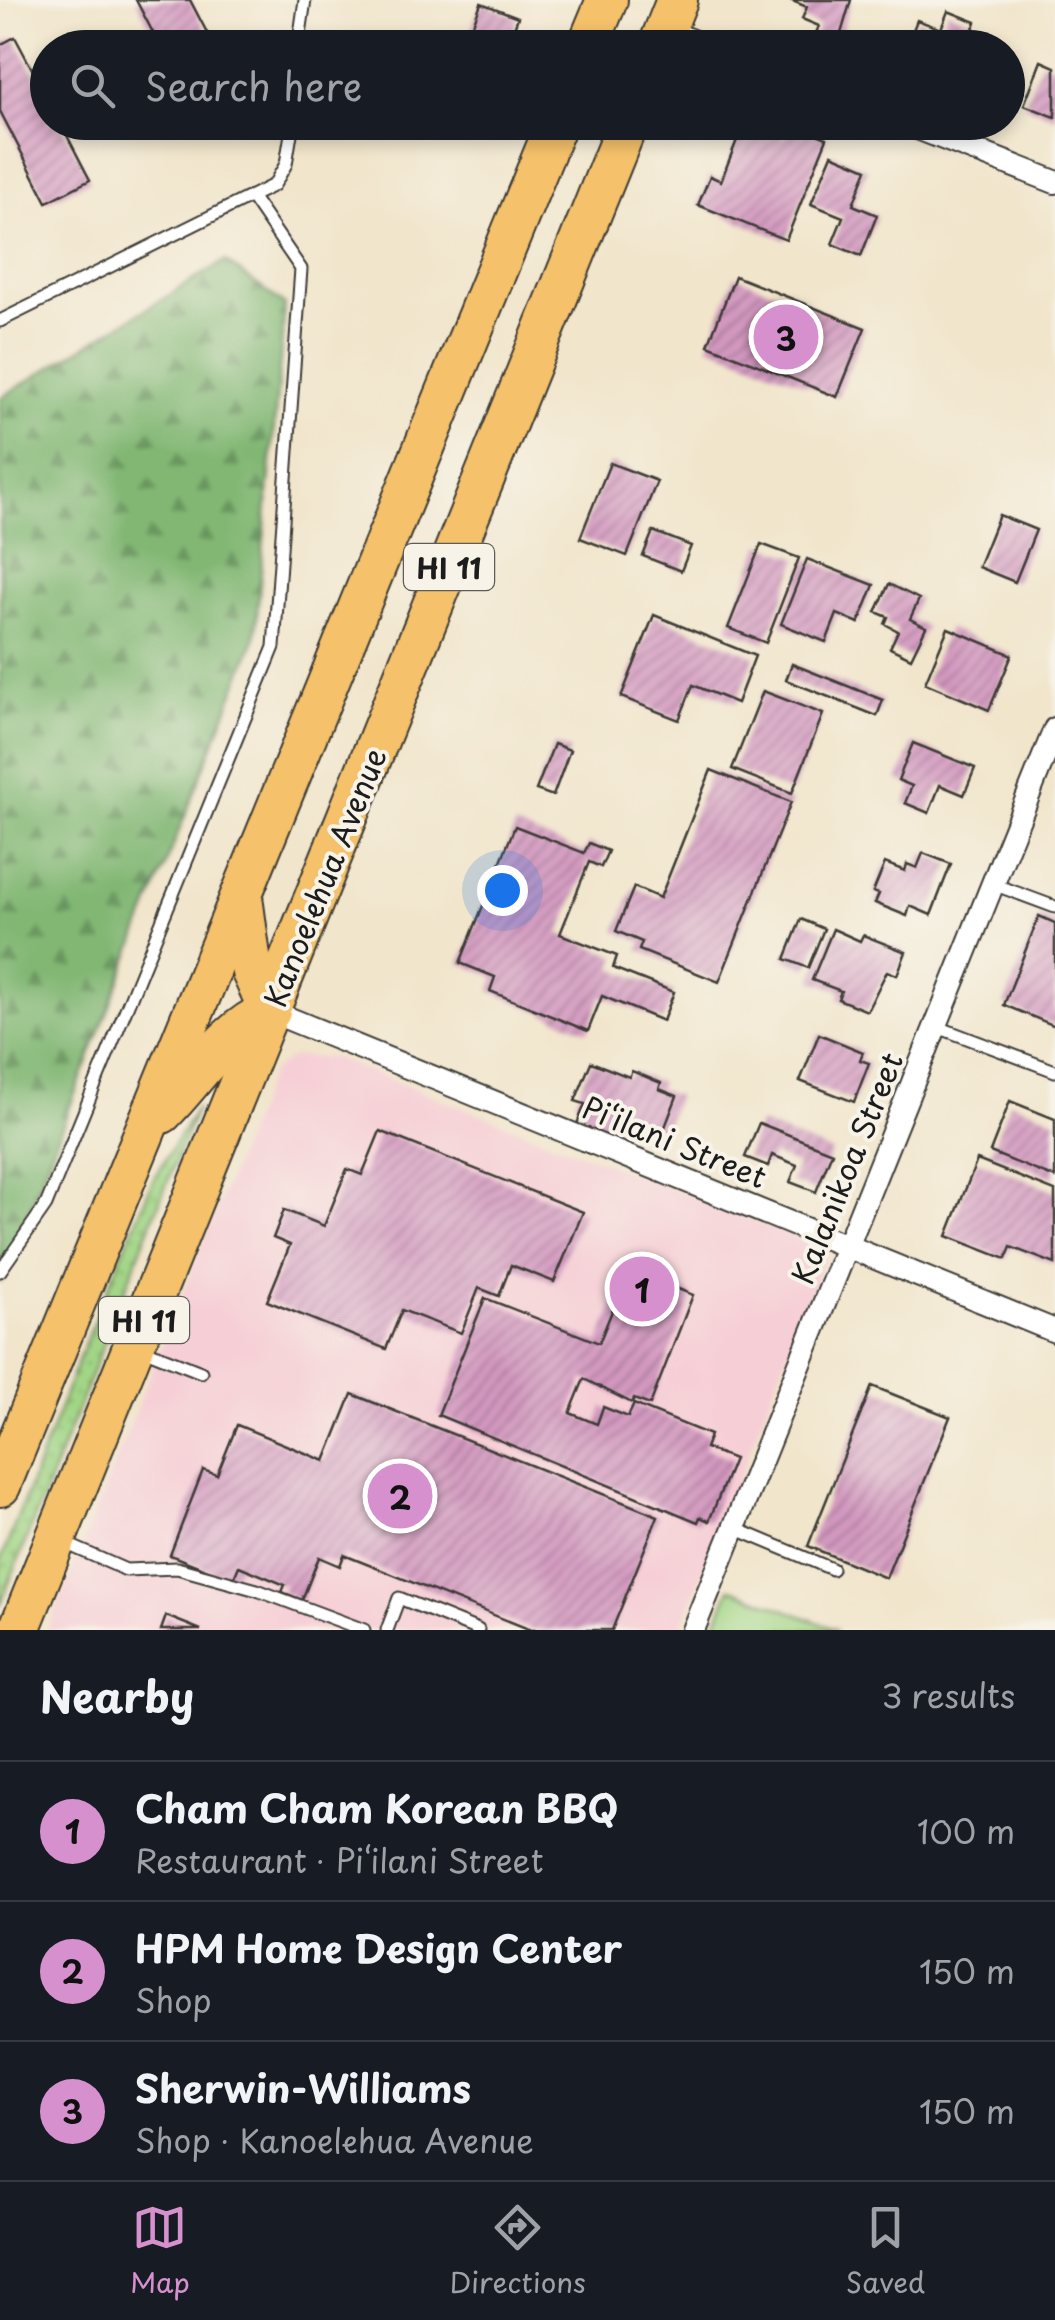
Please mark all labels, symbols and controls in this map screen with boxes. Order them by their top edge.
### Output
search box [30,30,1025,140]
text: Search here [145,57,362,114]
icon: search [65,58,120,113]
pin: 3 [754,300,818,374]
road number: HI 11 [404,544,494,590]
street label: Kanoelehua Avenue [251,741,397,1013]
your location [477,865,528,916]
street label: Kalanikoa Street [779,1045,913,1291]
street label: Pi‘ilani Street [576,1084,774,1198]
pin: 1 [610,1252,674,1326]
road number: HI 11 [99,1297,189,1343]
pin: 2 [368,1458,432,1534]
text: Nearby [40,1664,194,1727]
text: 3 results [881,1671,1015,1719]
text: Cham Cham Korean BBQ [135,1779,618,1836]
text: 1 [65,1807,80,1855]
text: 100 m [917,1807,1015,1855]
text: Restaurant · Pi‘ilani Street [135,1836,543,1884]
text: HPM Home Design Center [135,1919,622,1976]
text: 2 [61,1947,84,1995]
text: 150 m [919,1947,1015,1995]
text: Shop [135,1976,212,2024]
text: Sherwin-Williams [135,2059,471,2116]
text: 3 [62,2087,83,2135]
text: 150 m [919,2087,1015,2135]
text: Shop · Kanoelehua Avenue [135,2116,534,2164]
tab: Map [130,2200,190,2303]
tab: Directions [450,2200,586,2303]
tab: Saved [846,2200,925,2303]

